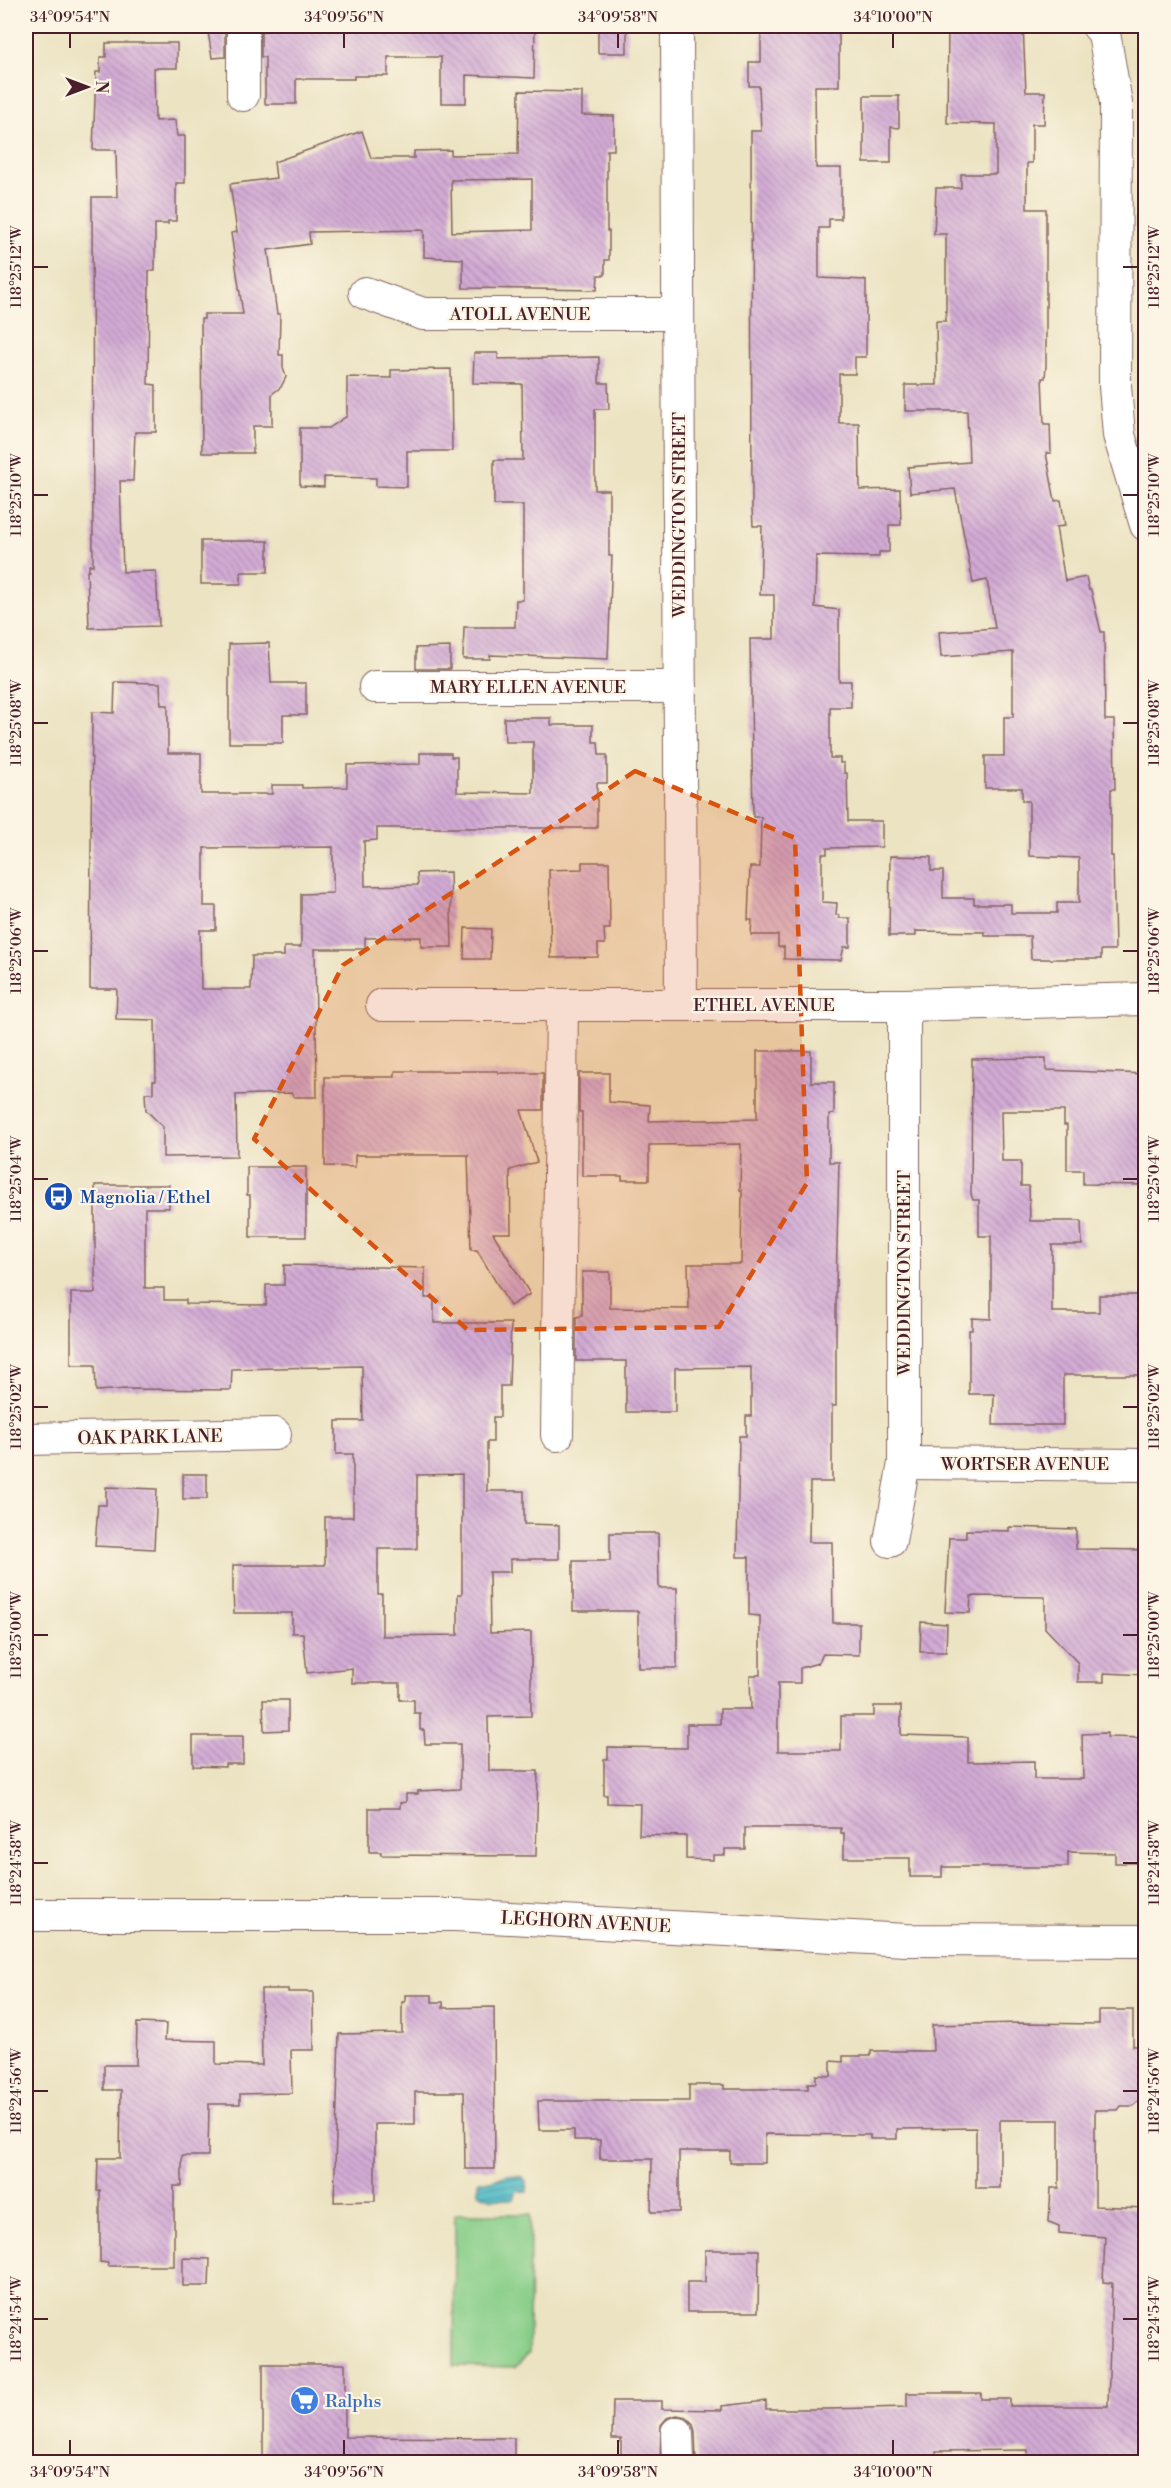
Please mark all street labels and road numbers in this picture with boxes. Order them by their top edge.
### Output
street label: ATOLL AVENUE [449,303,590,326]
street label: WEDDINGTON STREET [668,412,691,619]
street label: MARY ELLEN AVENUE [430,676,626,699]
street label: ETHEL AVENUE [693,994,835,1017]
street label: WEDDINGTON STREET [893,1170,916,1377]
street label: OAK PARK LANE [77,1425,223,1450]
street label: WORTSER AVENUE [940,1453,1109,1476]
street label: LEGHORN AVENUE [500,1907,672,1938]

